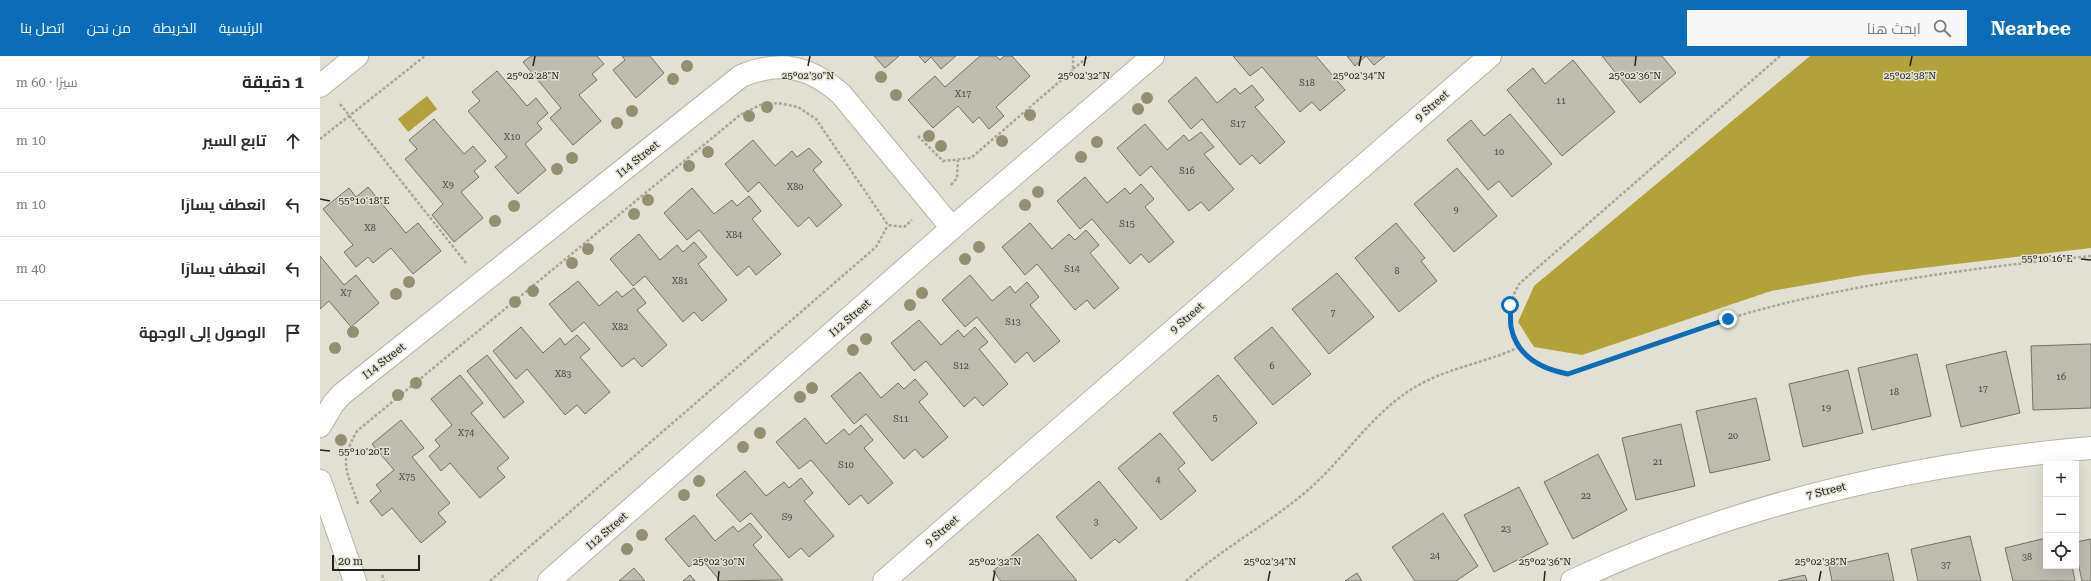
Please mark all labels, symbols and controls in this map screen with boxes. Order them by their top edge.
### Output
search box [1687,10,1967,46]
icon: search [1931,17,1953,39]
text: Nearbee [1991,17,2071,40]
text: اتصل بنا [20,20,65,36]
text: من نحن [87,20,131,36]
text: الخريطة [153,20,197,36]
text: الرئيسية [219,20,263,36]
text: ابحث هنا [1867,20,1921,38]
text: 25°02'28"N [507,70,559,81]
text: 25°02'30"N [782,70,834,81]
text: 25°02'32"N [1058,70,1110,81]
text: 25°02'34"N [1333,70,1385,81]
text: 25°02'36"N [1609,70,1661,81]
text: 25°02'38"N [1884,70,1936,81]
text: 1 دقيقة [242,72,304,92]
text: سيرًا · 60 m [16,75,78,90]
house number: S18 [1299,78,1315,88]
street label: 9 Street [1412,88,1452,124]
house number: X17 [955,89,971,99]
house number: 11 [1556,96,1566,106]
house number: S17 [1230,119,1246,129]
icon: ahead [282,130,304,152]
text: تابع السير [203,132,266,150]
house number: X10 [504,132,520,142]
text: 10 m [16,133,46,148]
street label: I14 Street [614,138,662,180]
house number: 10 [1494,147,1504,157]
house number: S16 [1179,166,1195,176]
house number: X9 [442,180,454,190]
house number: X80 [787,182,803,192]
icon: left [282,194,304,216]
text: 55°10'18"E [338,195,390,206]
text: انعطف يسارًا [180,196,266,214]
text: 10 m [16,197,46,212]
house number: 9 [1453,205,1459,215]
house number: S15 [1119,219,1135,229]
house number: X8 [364,223,376,233]
house number: X84 [726,230,742,240]
text: 55°10'16"E [2021,253,2073,264]
icon: left [282,258,304,280]
text: انعطف يسارًا [180,260,266,278]
text: 40 m [16,261,46,276]
house number: S14 [1064,264,1080,274]
house number: 8 [1394,266,1400,276]
house number: X81 [672,276,688,286]
house number: X7 [340,288,352,298]
street label: I12 Street [827,296,873,340]
route start [1501,296,1519,314]
street label: 9 Street [1167,300,1207,336]
house number: 7 [1330,308,1336,318]
route end [1719,310,1737,328]
house number: S13 [1005,317,1021,327]
icon: arrive [282,322,304,344]
house number: X82 [612,322,628,332]
text: الوصول إلى الوجهة [139,324,266,342]
street label: I14 Street [360,340,408,382]
house number: S12 [953,361,969,371]
house number: 6 [1269,361,1275,371]
house number: X83 [555,369,571,379]
house number: 16 [2056,372,2066,382]
house number: 17 [1978,384,1988,394]
house number: 18 [1889,387,1899,397]
house number: 19 [1821,403,1831,413]
house number: 5 [1212,413,1218,423]
house number: S11 [893,414,909,424]
house number: X74 [458,428,474,438]
house number: 20 [1728,431,1738,441]
text: 55°10'20"E [338,446,390,457]
house number: 21 [1653,457,1663,467]
house number: S10 [838,460,854,470]
map controls [2043,461,2079,569]
button: + [2043,461,2079,497]
house number: X75 [399,472,415,482]
house number: 4 [1155,475,1161,485]
street label: 7 Street [1805,480,1847,502]
house number: 22 [1581,491,1591,501]
button: − [2043,497,2079,533]
street label: I12 Street [584,509,630,553]
house number: S9 [782,512,792,522]
street label: 9 Street [922,513,962,549]
house number: 3 [1093,517,1099,527]
house number: 23 [1501,524,1511,534]
button: locate [2043,533,2079,569]
house number: 24 [1430,551,1440,561]
house number: 38 [2022,552,2032,562]
scale bar [332,553,420,572]
text: 20 m [338,555,363,568]
text: 25°02'30"N [693,556,745,567]
text: 25°02'32"N [969,556,1021,567]
text: 25°02'34"N [1244,556,1296,567]
text: 25°02'36"N [1519,556,1571,567]
text: 25°02'38"N [1795,556,1847,567]
house number: 37 [1941,560,1951,570]

